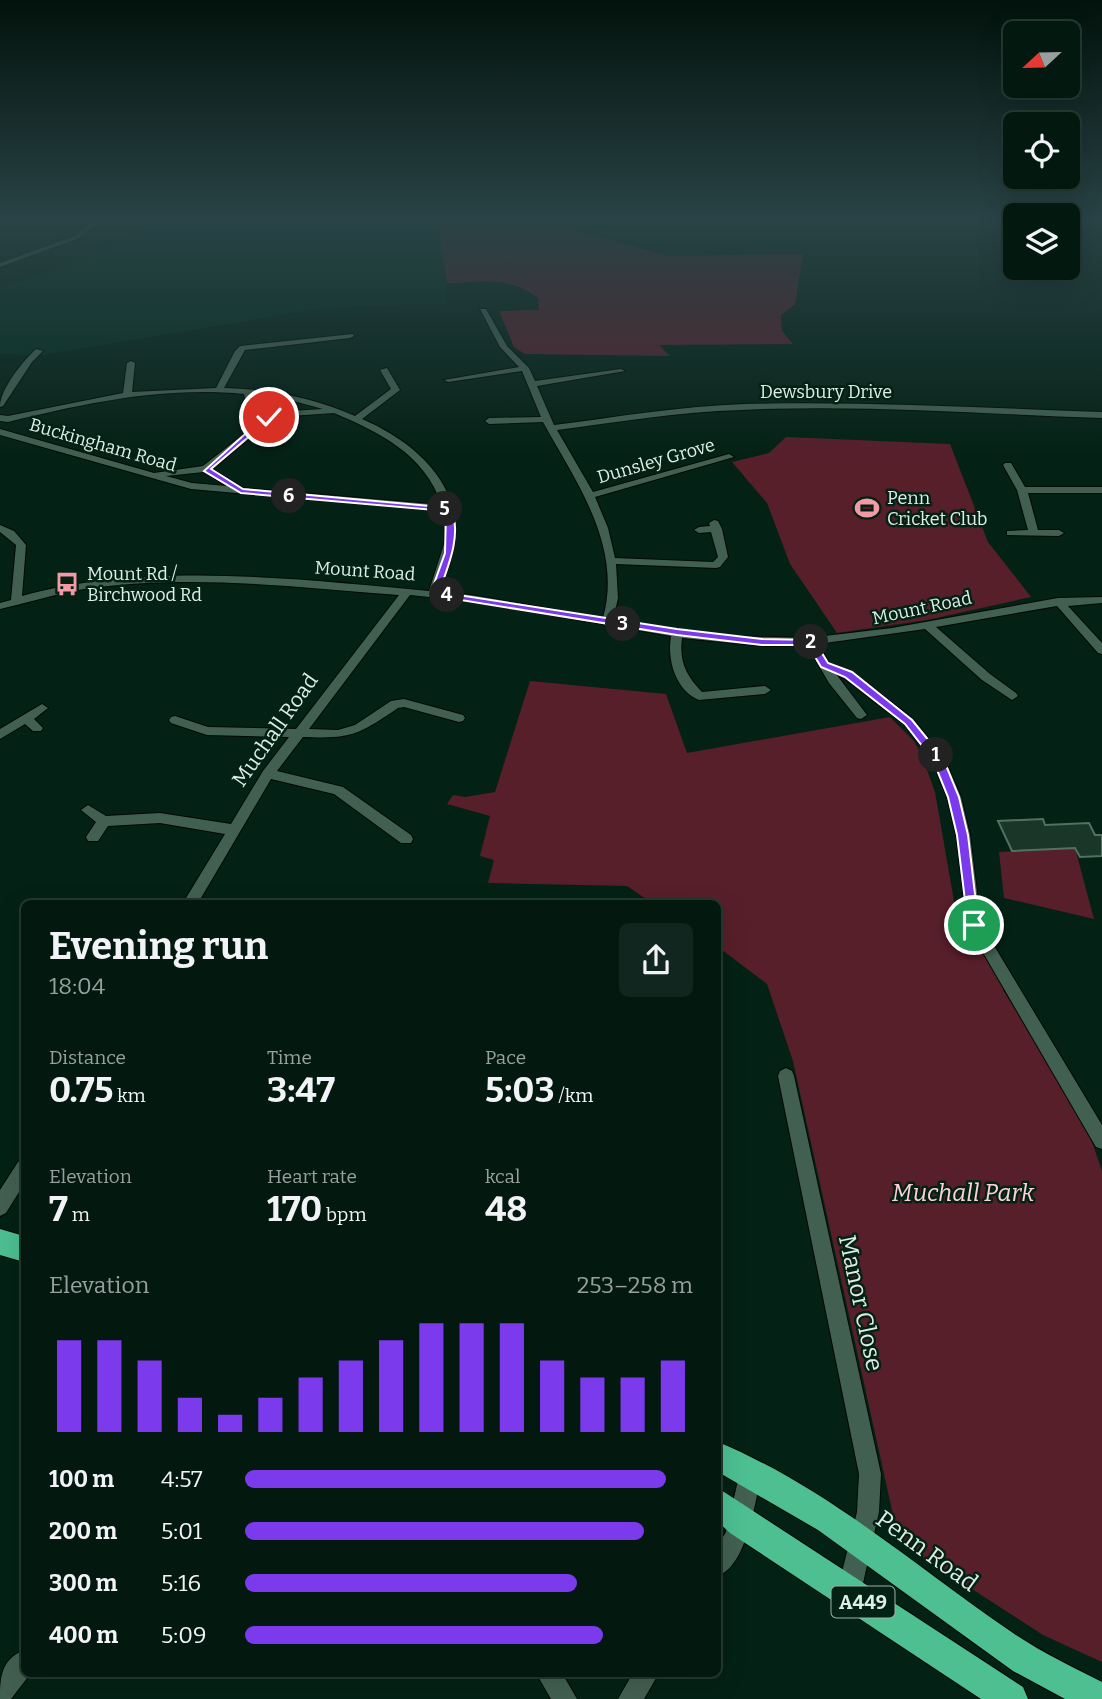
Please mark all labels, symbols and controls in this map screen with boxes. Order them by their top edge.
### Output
north arrow [1003,21,1080,98]
map controls [1003,21,1080,280]
button: locate [1003,112,1080,189]
button: layers [1003,203,1080,280]
street label: Dewsbury Drive [760,381,892,403]
pin [239,387,299,447]
icon: check [250,398,288,436]
street label: Buckingham Road [27,413,179,477]
street label: Dunsley Grove [595,434,717,488]
pin: 6 [272,478,306,514]
text: 6 [283,484,294,507]
place label: Penn Cricket Club [887,487,987,530]
pin: 5 [428,491,462,526]
sports icon: Penn Cricket Club [853,494,881,522]
text: 5 [439,497,450,520]
street label: Mount Road [314,557,417,586]
place label: Mount Rd / Birchwood Rd [87,563,202,606]
bus stop icon: Mount Rd / Birchwood Rd [53,570,81,598]
pin: 4 [430,578,464,612]
text: 4 [441,583,452,606]
street label: Mount Road [870,587,974,629]
pin: 3 [606,606,640,642]
text: 3 [617,612,628,635]
pin: 2 [794,624,828,660]
text: 2 [805,630,816,653]
street label: Muchall Road [226,668,324,792]
pin: 1 [918,738,954,772]
text: 1 [931,743,940,766]
pin [944,895,1004,955]
icon: arrive [955,906,993,944]
text: Evening run [49,923,268,969]
button: share [619,923,693,997]
text: 18:04 [49,972,105,1000]
text: Distance [49,1046,126,1069]
text: Time [267,1046,312,1069]
text: Pace [485,1046,526,1069]
text: 0.75 [49,1069,113,1111]
text: 3:47 [267,1069,335,1111]
text: 5:03 [485,1069,555,1111]
text: km [113,1084,146,1107]
text: /km [555,1084,593,1107]
text: Elevation [49,1165,132,1188]
text: Heart rate [267,1165,357,1188]
text: kcal [485,1165,520,1188]
park label: Muchall Park [892,1179,1035,1207]
text: 7 [49,1188,68,1230]
text: 170 [267,1188,322,1230]
text: 48 [485,1188,527,1230]
text: m [68,1203,90,1226]
text: bpm [322,1203,367,1226]
street label: Manor Close [833,1232,889,1374]
text: Elevation [49,1271,149,1299]
text: 253–258 m [577,1271,693,1299]
text: 100 m [49,1465,114,1493]
text: 4:57 [161,1465,203,1493]
street label: Penn Road [871,1505,983,1597]
text: 200 m [49,1517,117,1545]
text: 5:01 [161,1517,202,1545]
text: 300 m [49,1569,118,1597]
text: 5:16 [161,1569,201,1597]
road number: A449 [832,1586,894,1618]
text: 400 m [49,1621,118,1649]
text: 5:09 [161,1621,206,1649]

